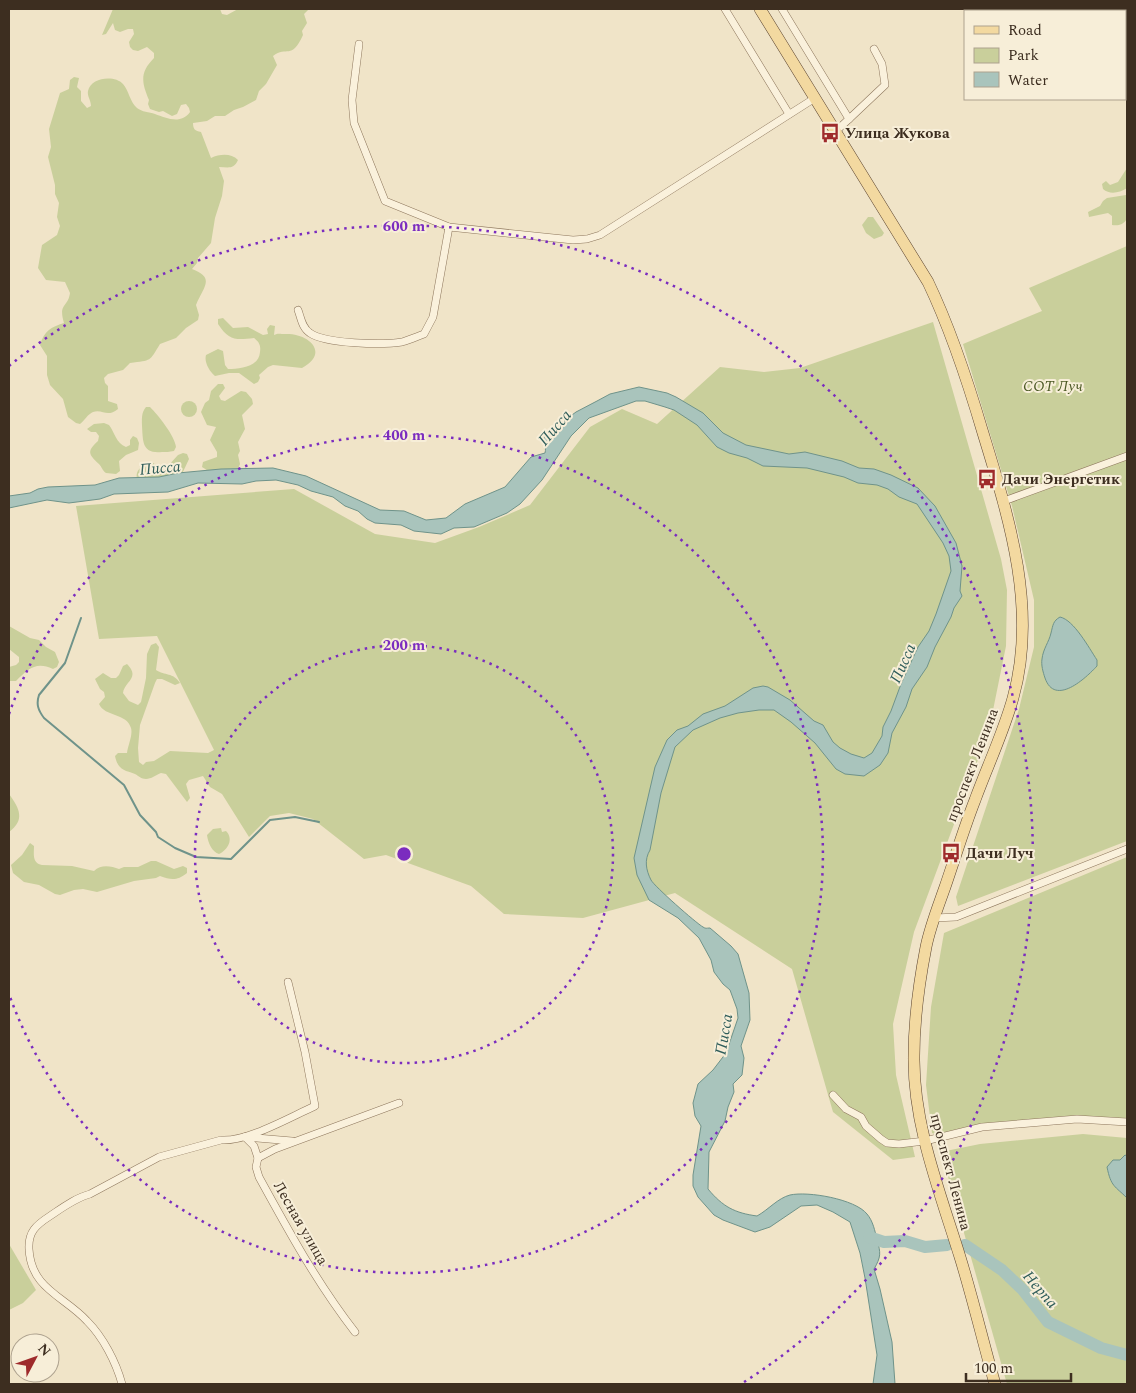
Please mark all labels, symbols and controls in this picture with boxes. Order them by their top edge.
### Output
legend [964,10,1126,100]
text: Road [1008,19,1042,42]
text: Park [1008,44,1039,67]
text: Water [1008,69,1048,92]
bus stop icon: Улица Жукова [819,122,841,144]
place label: Улица Жукова [845,122,950,145]
text: 600 m [383,215,426,238]
park label: СОТ Луч [1023,375,1083,398]
water label: Писса [532,404,577,451]
text: 400 m [383,424,426,447]
water label: Писса [138,454,182,482]
bus stop icon: Дачи Энергетик [976,468,998,490]
place label: Дачи Энергетик [1002,468,1120,491]
text: 200 m [383,634,426,657]
water label: Писса [884,640,922,687]
street label: проспект Ленина [940,704,1005,825]
bus stop icon: Дачи Луч [940,842,962,864]
place label: Дачи Луч [966,842,1034,865]
centre of rings [395,845,413,863]
water label: Писса [709,1012,739,1057]
street label: проспект Ленина [924,1111,977,1234]
street label: Лесная улица [267,1177,334,1270]
water label: Нерпа [1017,1265,1064,1314]
north arrow [10,1333,60,1383]
text: N [33,1339,56,1361]
scale bar [966,1350,1071,1382]
text: 100 m [974,1357,1013,1380]

